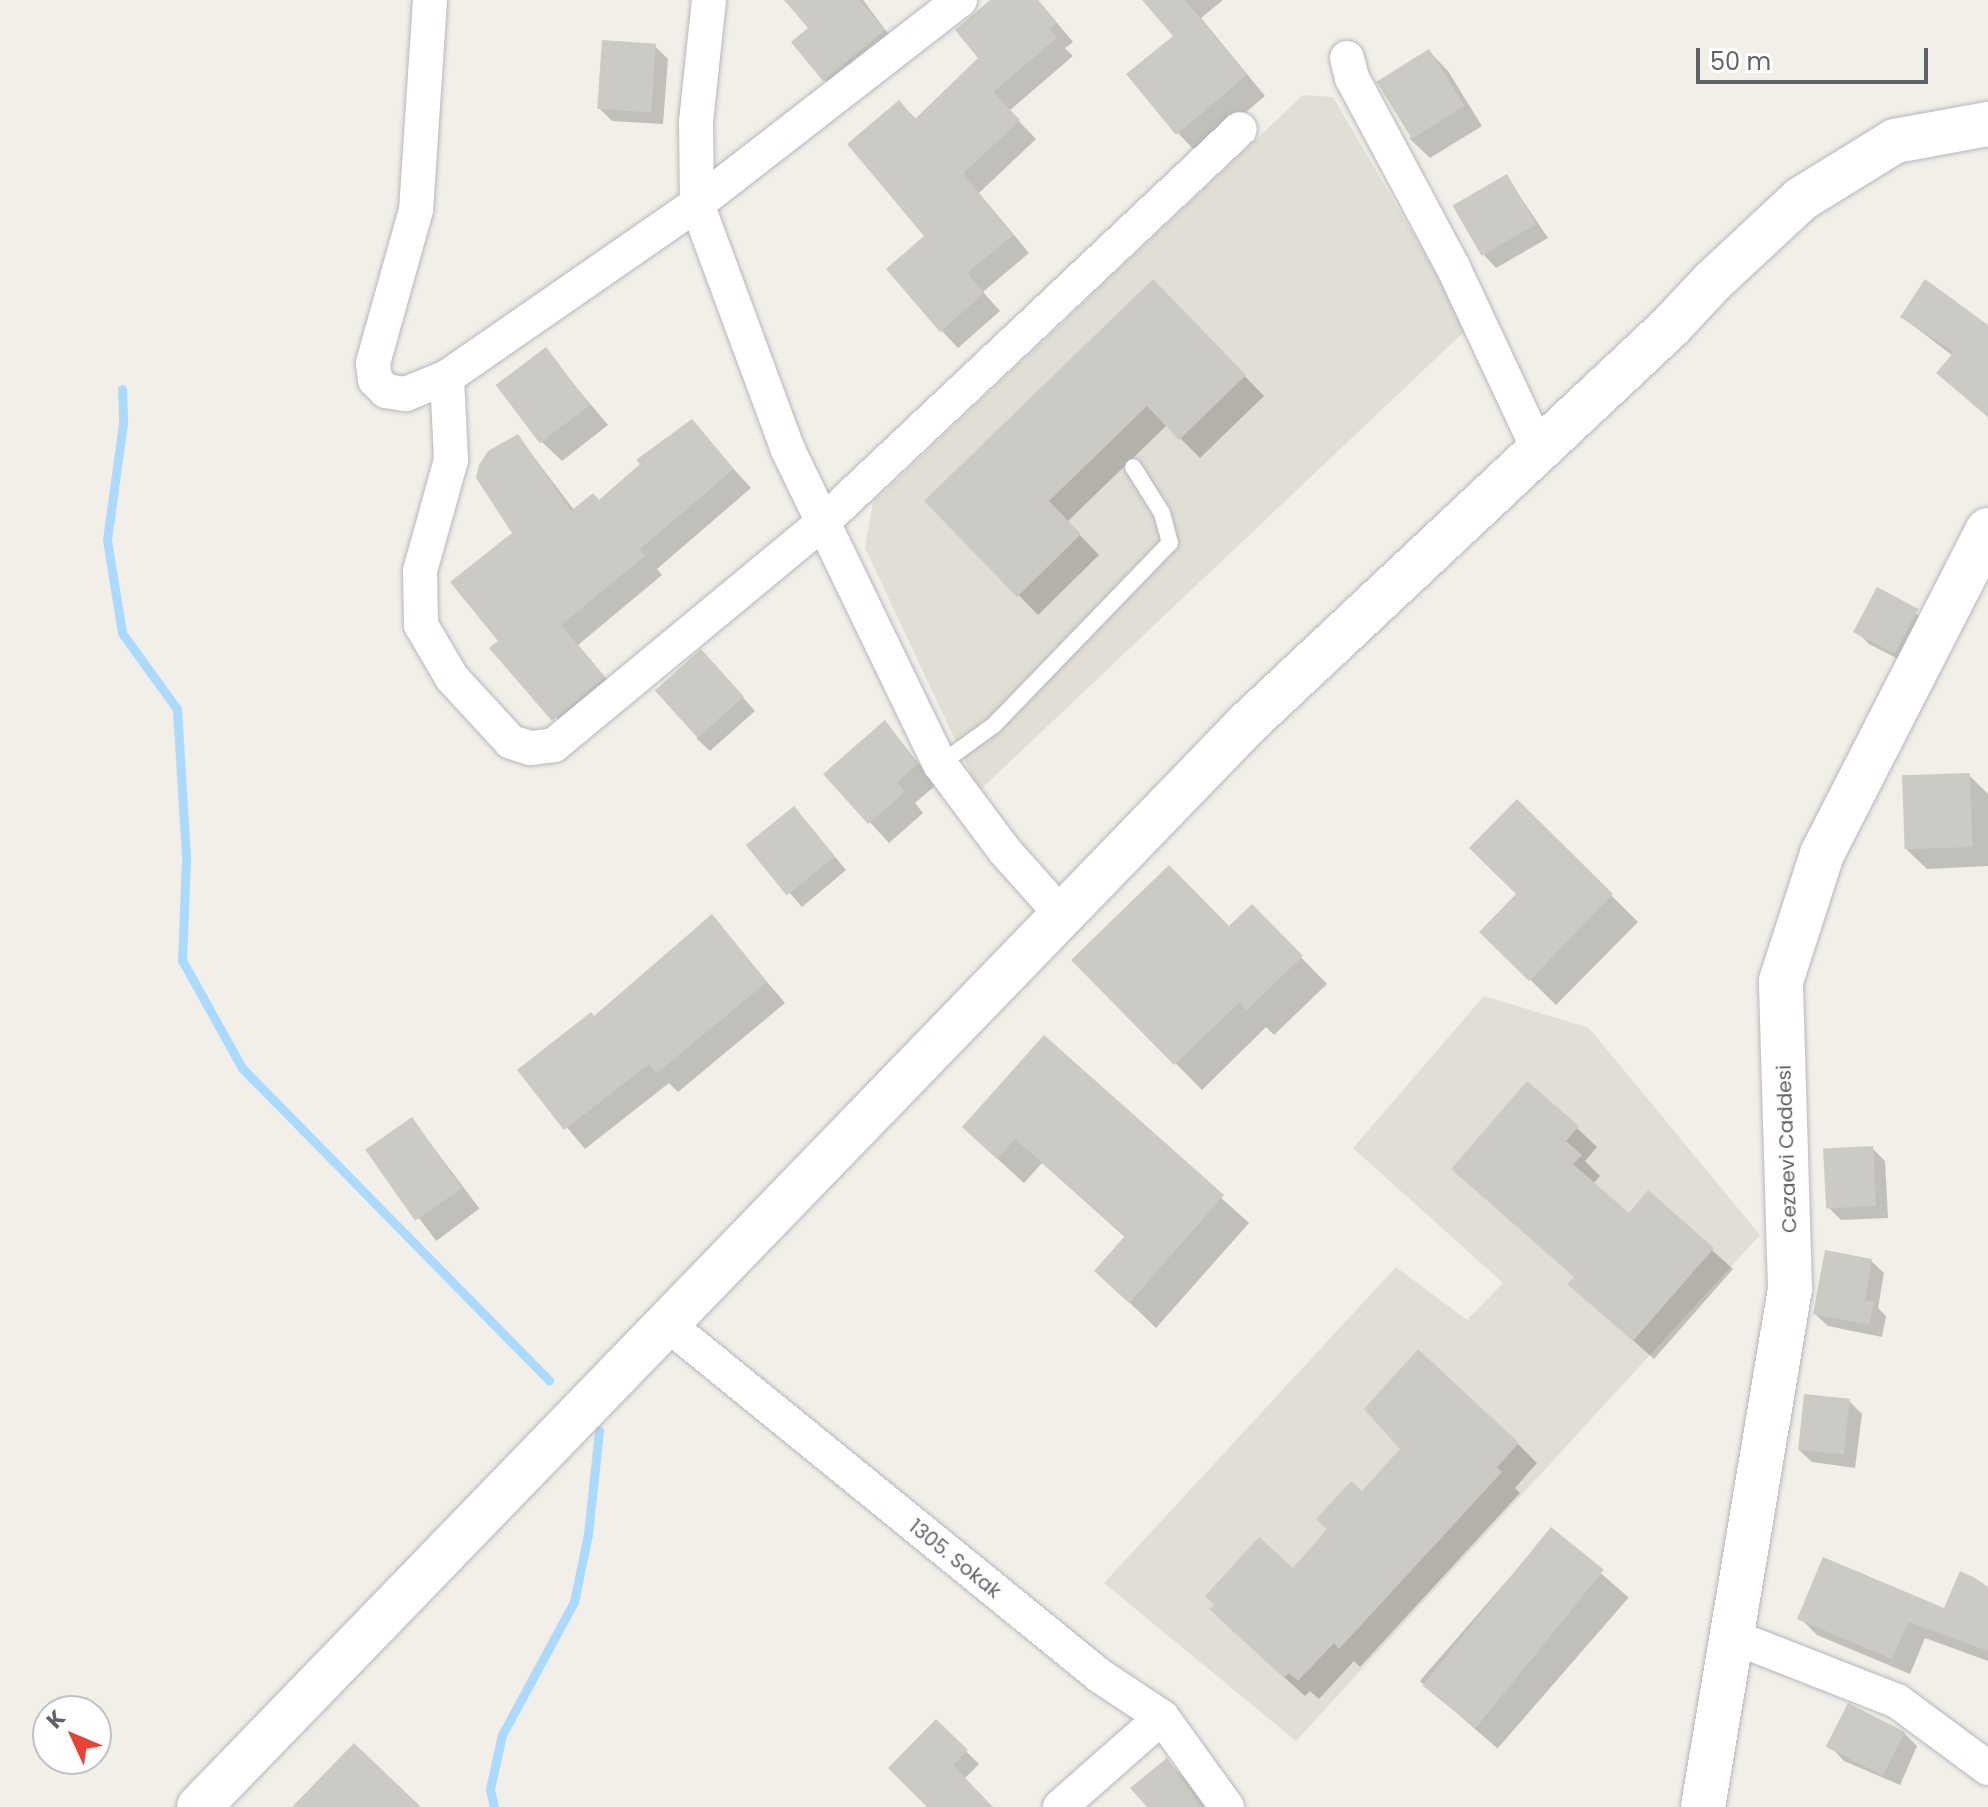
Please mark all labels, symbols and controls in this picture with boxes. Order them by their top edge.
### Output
scale bar [1700,32,1932,82]
text: 50 m [1710,45,1771,78]
street label: Cezaevi Caddesi [1772,1065,1802,1233]
street label: 1305. Sokak [904,1515,1006,1603]
north arrow [32,1695,112,1775]
text: K [39,1703,72,1736]

